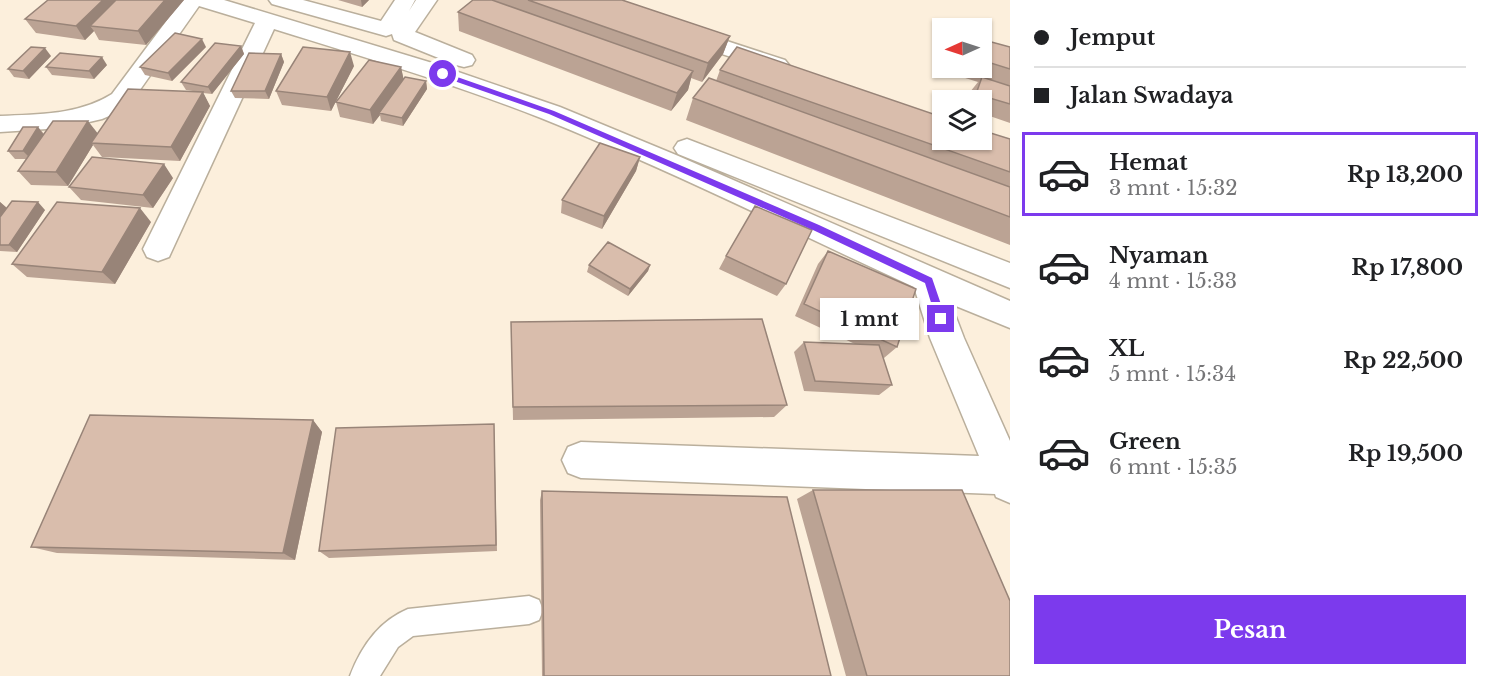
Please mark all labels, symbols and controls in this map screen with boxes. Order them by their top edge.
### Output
north arrow [932,18,992,78]
map controls [932,18,992,150]
text: Jemput [1070,24,1155,51]
route start [429,60,456,87]
text: Jalan Swadaya [1070,82,1233,109]
button: layers [932,90,992,150]
icon: car [1037,147,1091,201]
text: Hemat [1109,149,1188,176]
text: Rp 13,200 [1347,161,1463,188]
text: 3 mnt · 15:32 [1109,176,1238,200]
icon: car [1037,240,1091,294]
text: Nyaman [1109,242,1208,269]
text: Rp 17,800 [1351,254,1463,281]
text: 4 mnt · 15:33 [1109,269,1237,293]
callout: 1 mnt [821,298,920,340]
route end [927,305,954,332]
text: 1 mnt [840,307,899,331]
icon: car [1037,333,1091,387]
text: XL [1109,335,1144,362]
text: Rp 22,500 [1343,347,1463,374]
text: 5 mnt · 15:34 [1109,362,1236,386]
icon: car [1037,426,1091,480]
text: Green [1109,428,1181,455]
text: Rp 19,500 [1348,440,1463,467]
text: 6 mnt · 15:35 [1109,455,1237,479]
button: Pesan [1034,595,1466,664]

